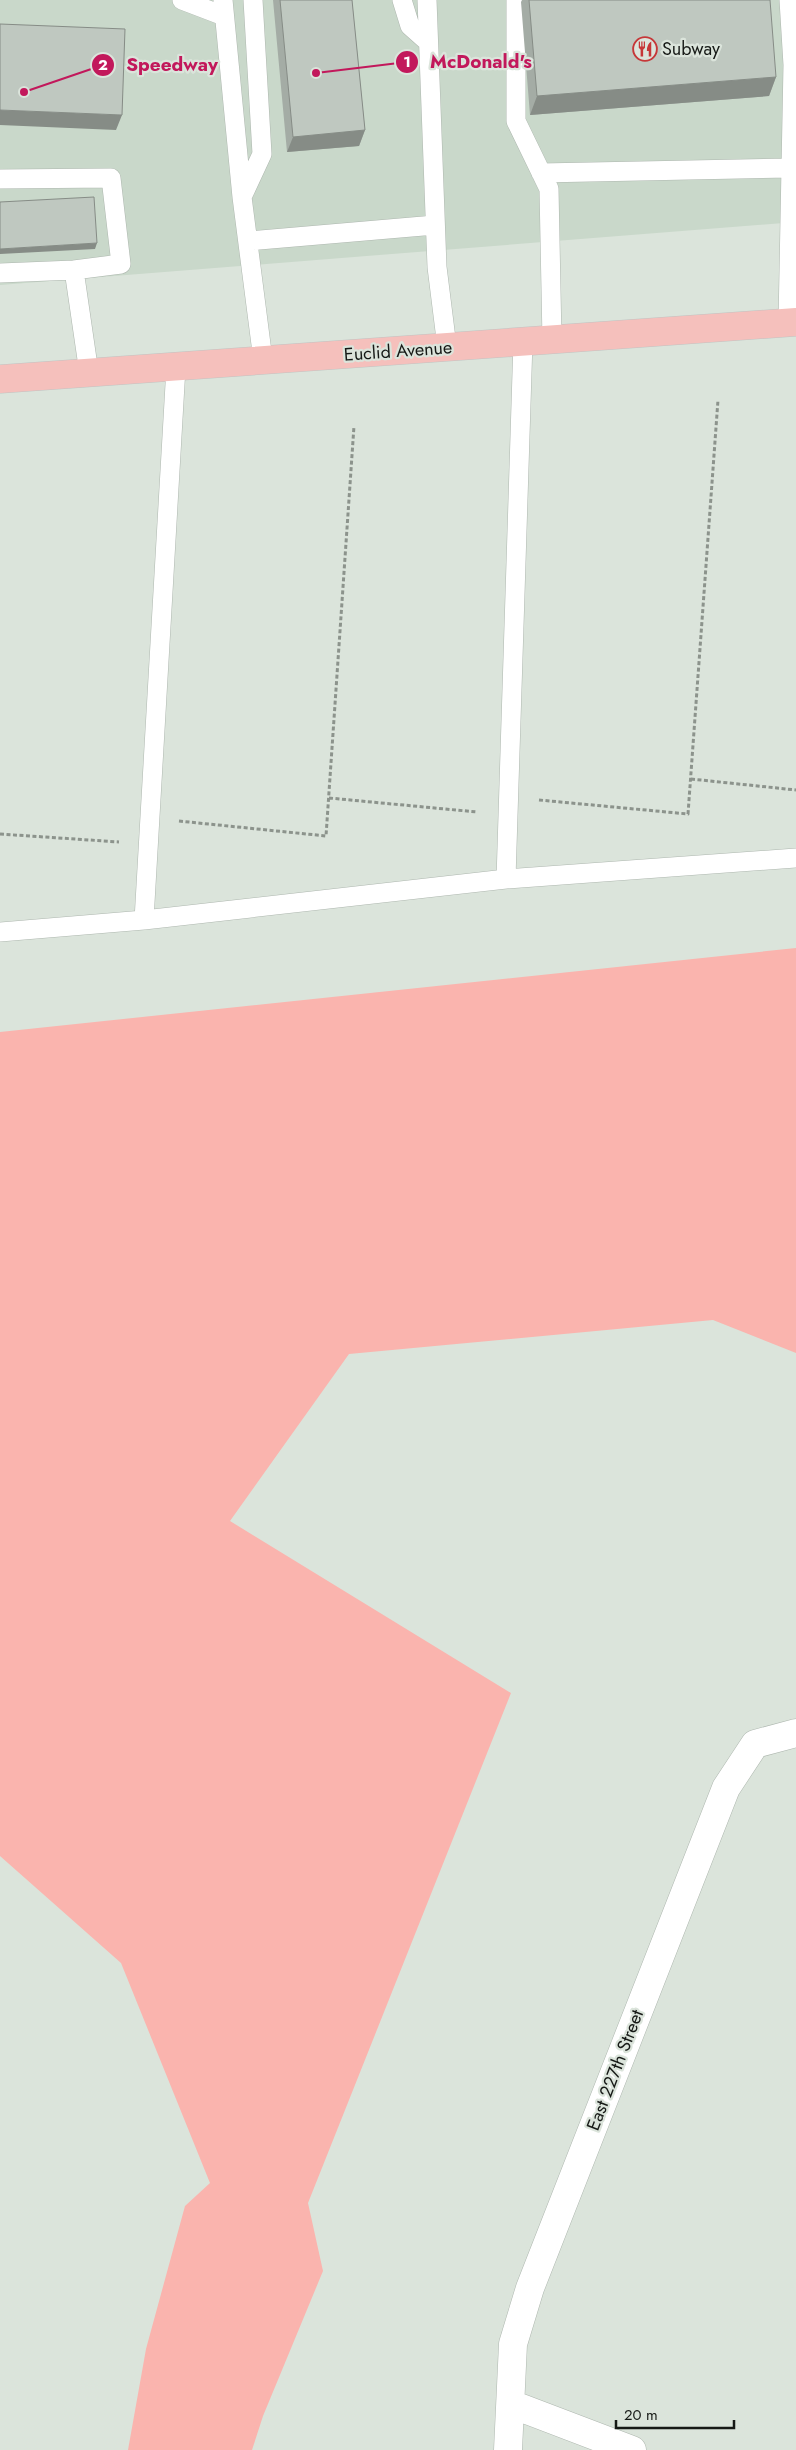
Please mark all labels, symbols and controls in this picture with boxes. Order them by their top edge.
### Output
restaurant icon: Subway [632,36,658,62]
place label: Subway [662,36,720,62]
callout: McDonald's [395,45,542,79]
callout: Speedway [91,48,227,82]
text: McDonald's [430,48,532,75]
text: Speedway [126,51,219,78]
text: 1 [403,51,411,73]
text: 2 [98,54,108,76]
street label: Euclid Avenue [343,334,453,368]
street label: East 227th Street [580,2005,650,2134]
scale bar [616,2398,734,2430]
text: 20 m [624,2404,658,2426]

